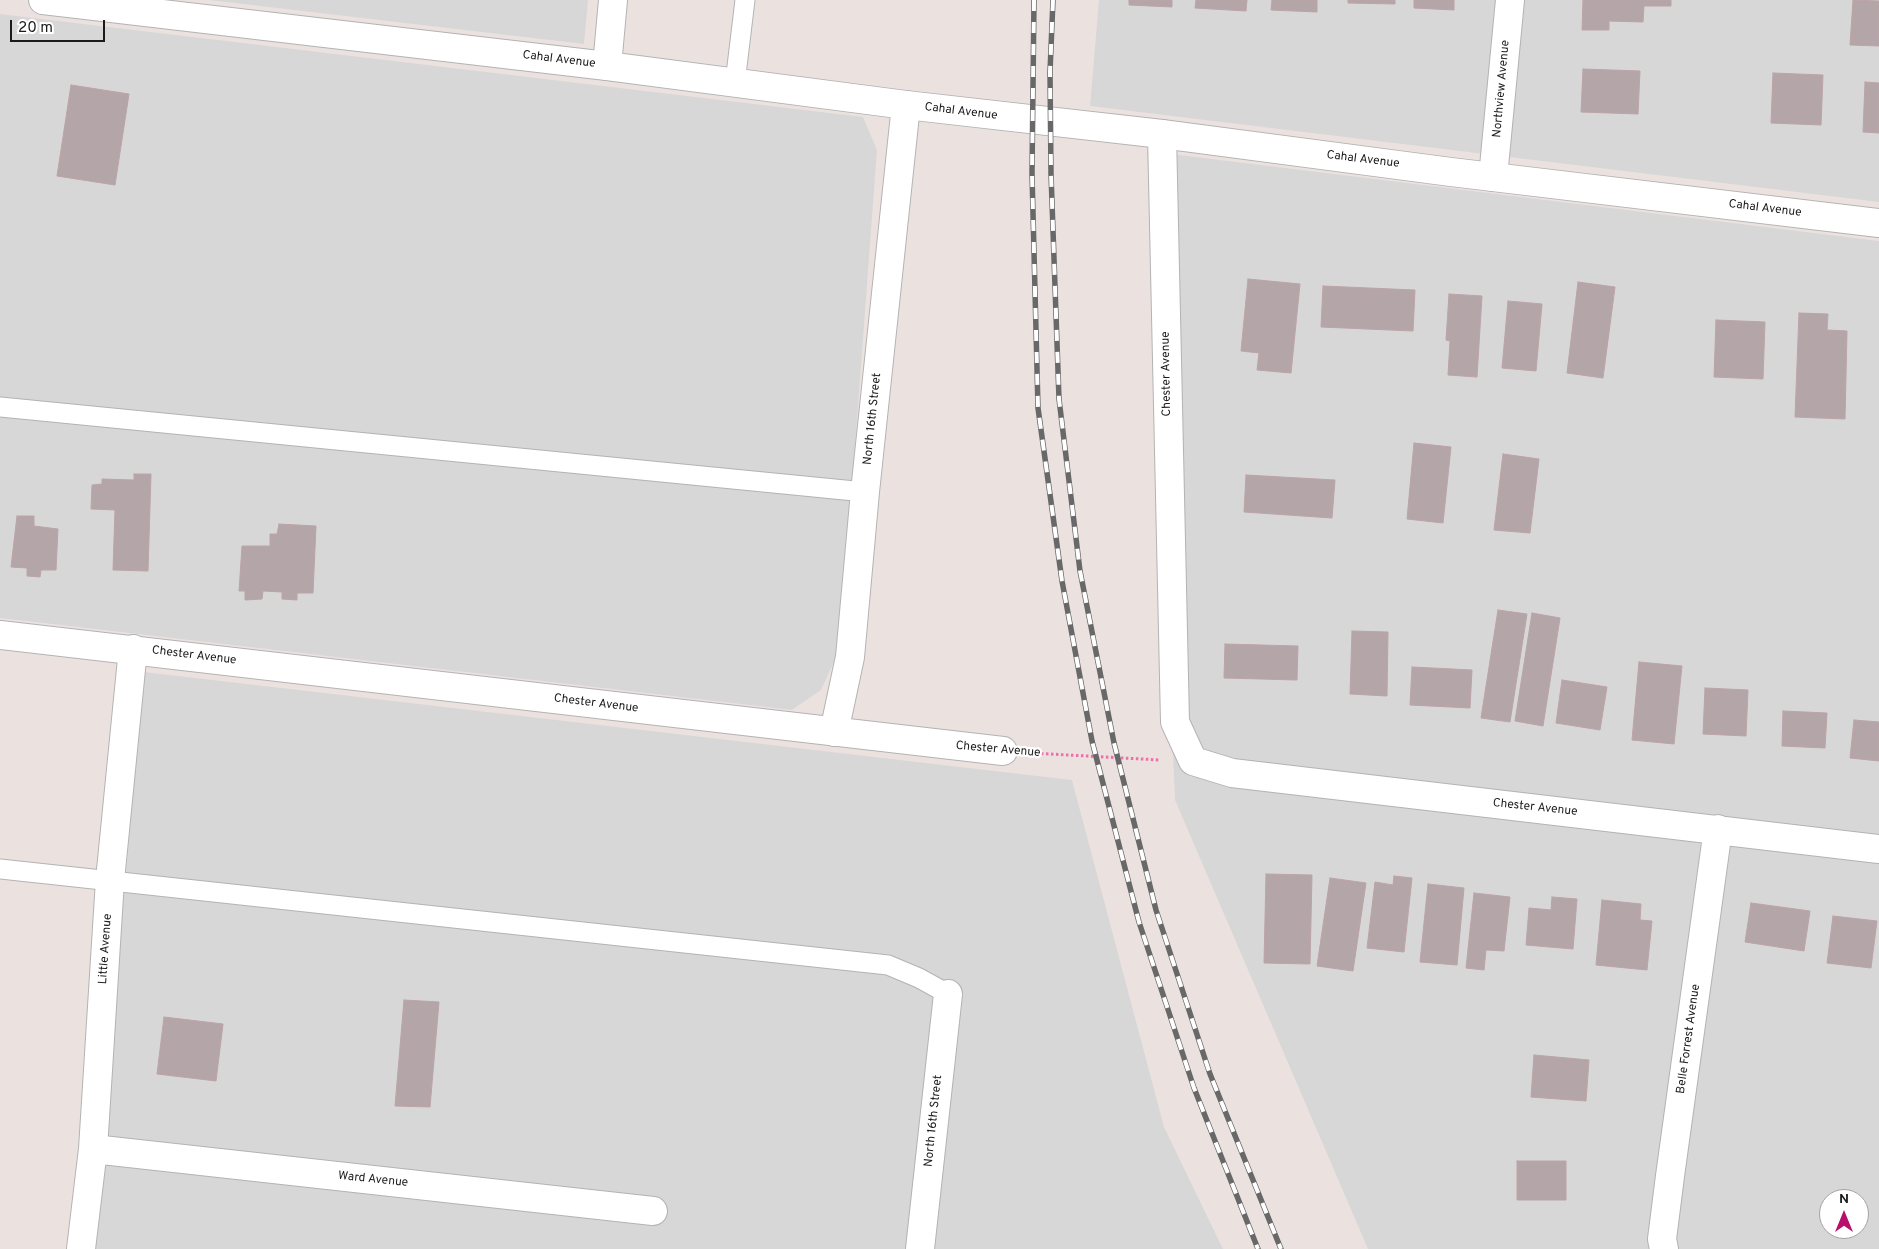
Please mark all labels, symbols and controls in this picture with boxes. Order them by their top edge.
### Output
scale bar [12,10,108,42]
text: 20 m [18,19,53,38]
street label: Northview Avenue [1491,40,1513,138]
street label: Cahal Avenue [522,48,596,72]
street label: Cahal Avenue [924,100,998,124]
street label: Cahal Avenue [1326,148,1400,172]
street label: Cahal Avenue [1728,197,1802,221]
street label: Chester Avenue [1159,331,1175,417]
street label: North 16th Street [861,372,885,466]
street label: Chester Avenue [151,644,237,668]
street label: Chester Avenue [553,692,639,716]
street label: Chester Avenue [955,739,1041,761]
street label: Chester Avenue [1492,796,1578,820]
street label: Little Avenue [96,913,116,985]
street label: Belle Forrest Avenue [1674,983,1704,1095]
street label: North 16th Street [922,1074,946,1168]
street label: Ward Avenue [337,1169,409,1191]
north arrow [1819,1189,1869,1239]
text: N [1839,1191,1849,1208]

